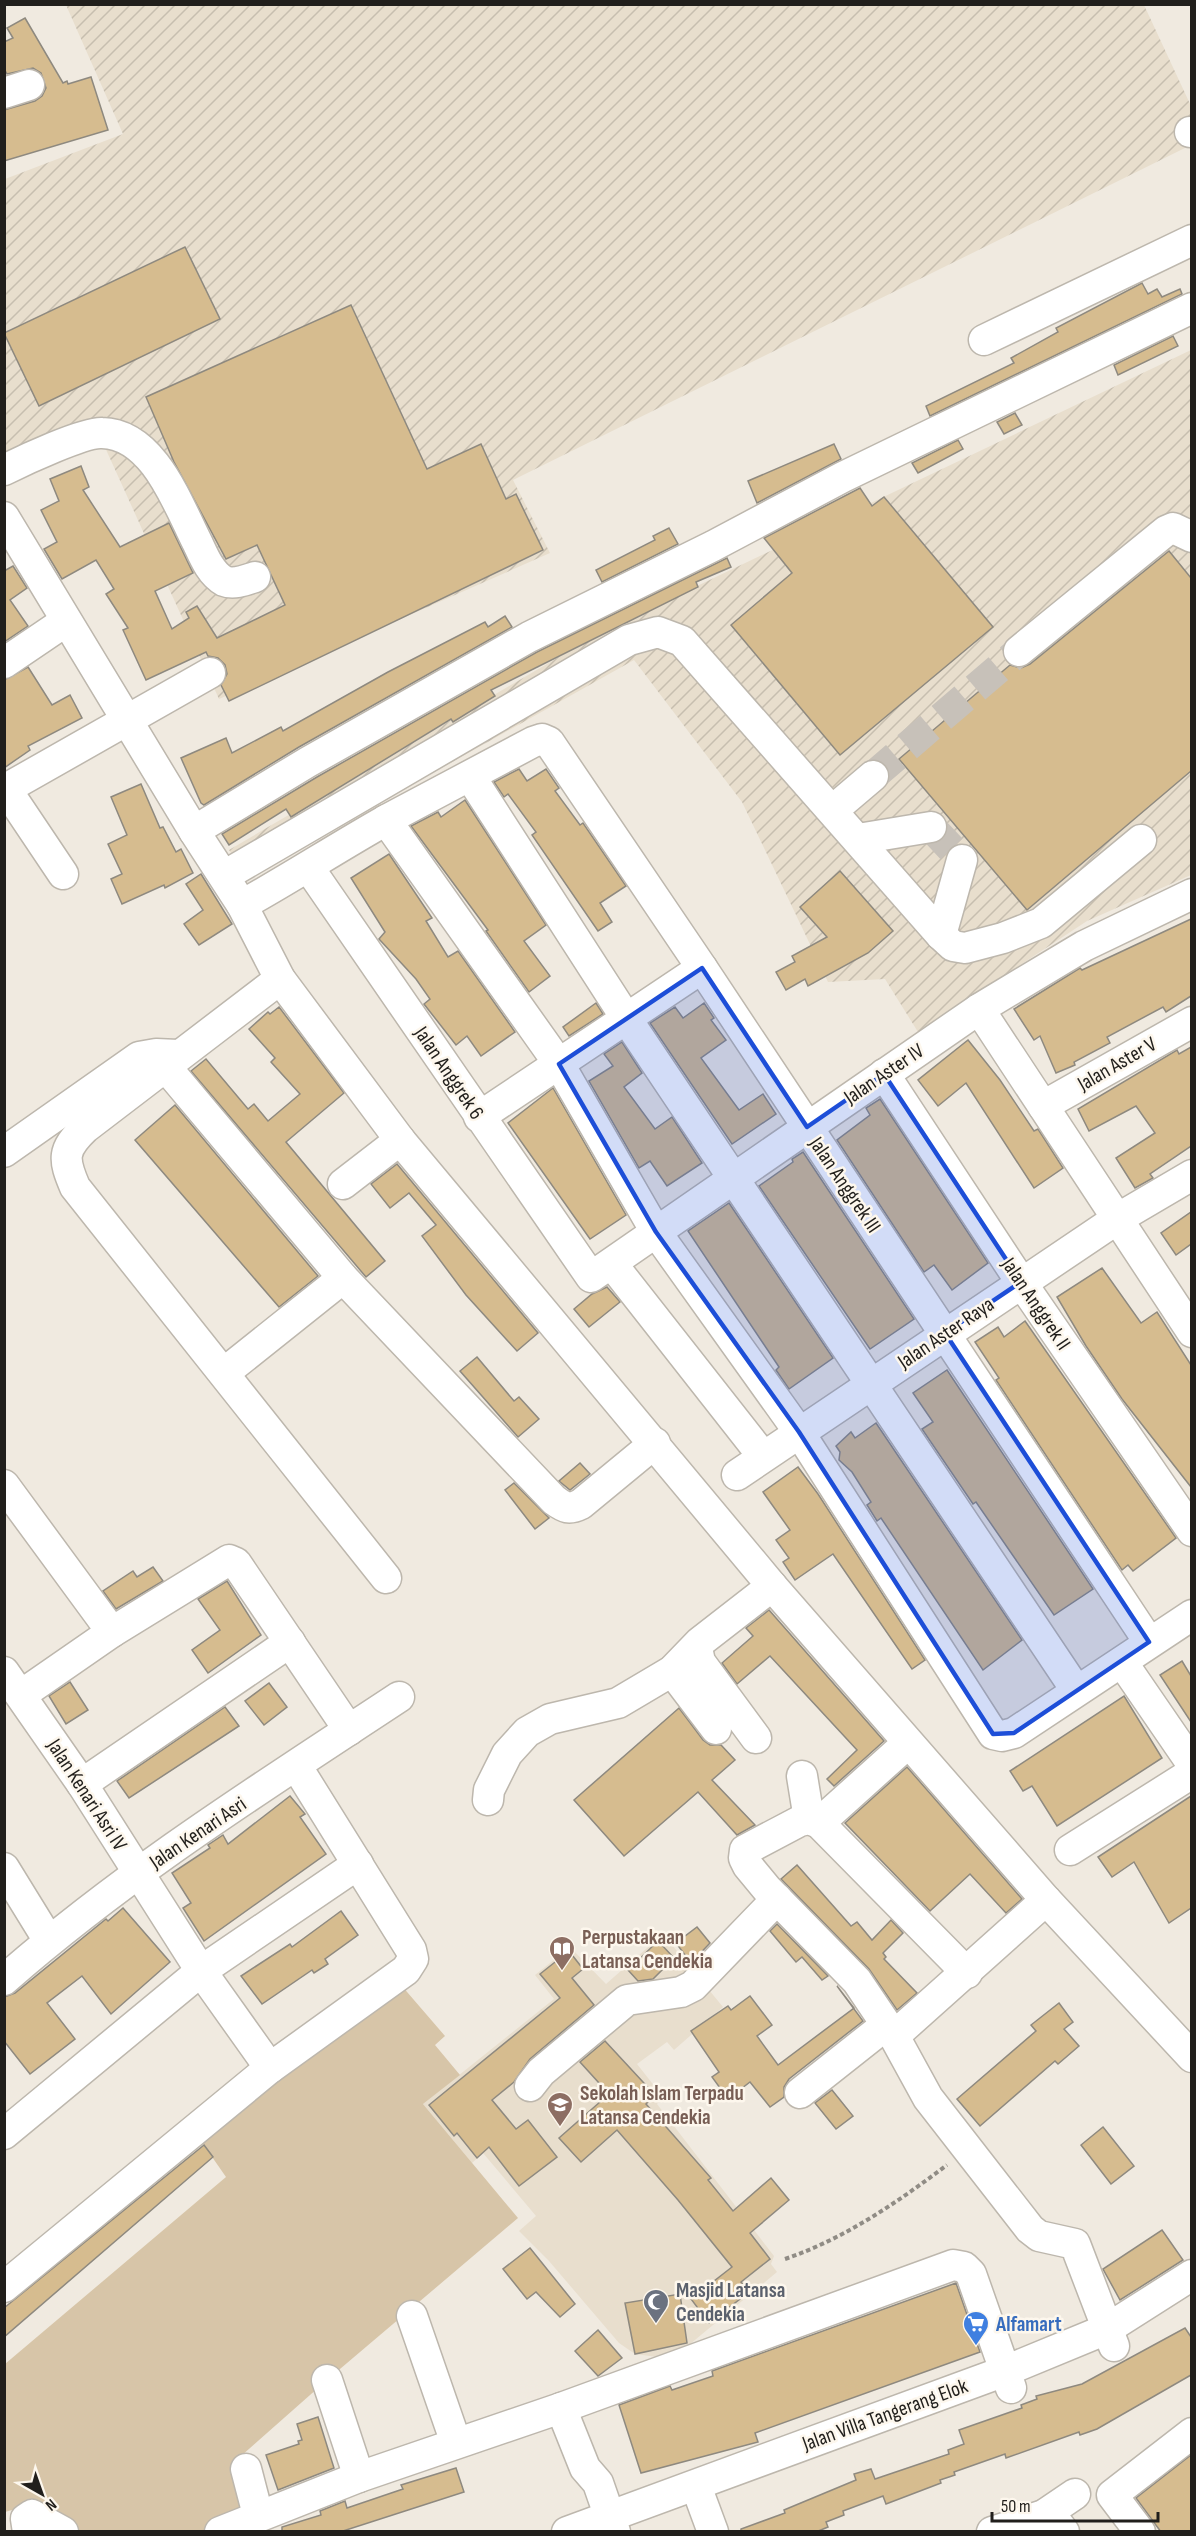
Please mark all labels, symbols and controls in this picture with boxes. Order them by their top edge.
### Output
street label: Jalan Anggrek 6 [408,1021,489,1124]
street label: Jalan Aster V [1072,1031,1161,1097]
street label: Jalan Aster IV [838,1038,929,1110]
street label: Jalan Anggrek III [803,1132,886,1238]
street label: Jalan Anggrek II [995,1252,1076,1355]
street label: Jalan Aster Raya [892,1292,999,1375]
street label: Jalan Kenari Asri IV [41,1734,133,1856]
street label: Jalan Kenari Asri [144,1792,251,1875]
place label: Perpustakaan Latansa Cendekia [582,1925,713,1974]
library icon: Perpustakaan Latansa Cendekia [547,1934,577,1972]
place label: Sekolah Islam Terpadu Latansa Cendekia [580,2081,744,2130]
school or university icon: Sekolah Islam Terpadu Latansa Cendekia [545,2090,575,2128]
place label: Masjid Latansa Cendekia [676,2278,785,2327]
mosque icon: Masjid Latansa Cendekia [641,2287,671,2325]
supermarket icon: Alfamart [961,2309,991,2347]
place label: Alfamart [995,2312,1062,2337]
street label: Jalan Villa Tangerang Elok [798,2373,971,2457]
north arrow [12,2464,72,2524]
scale bar [992,2485,1158,2523]
text: N [41,2494,60,2514]
text: 50 m [1001,2496,1031,2517]

